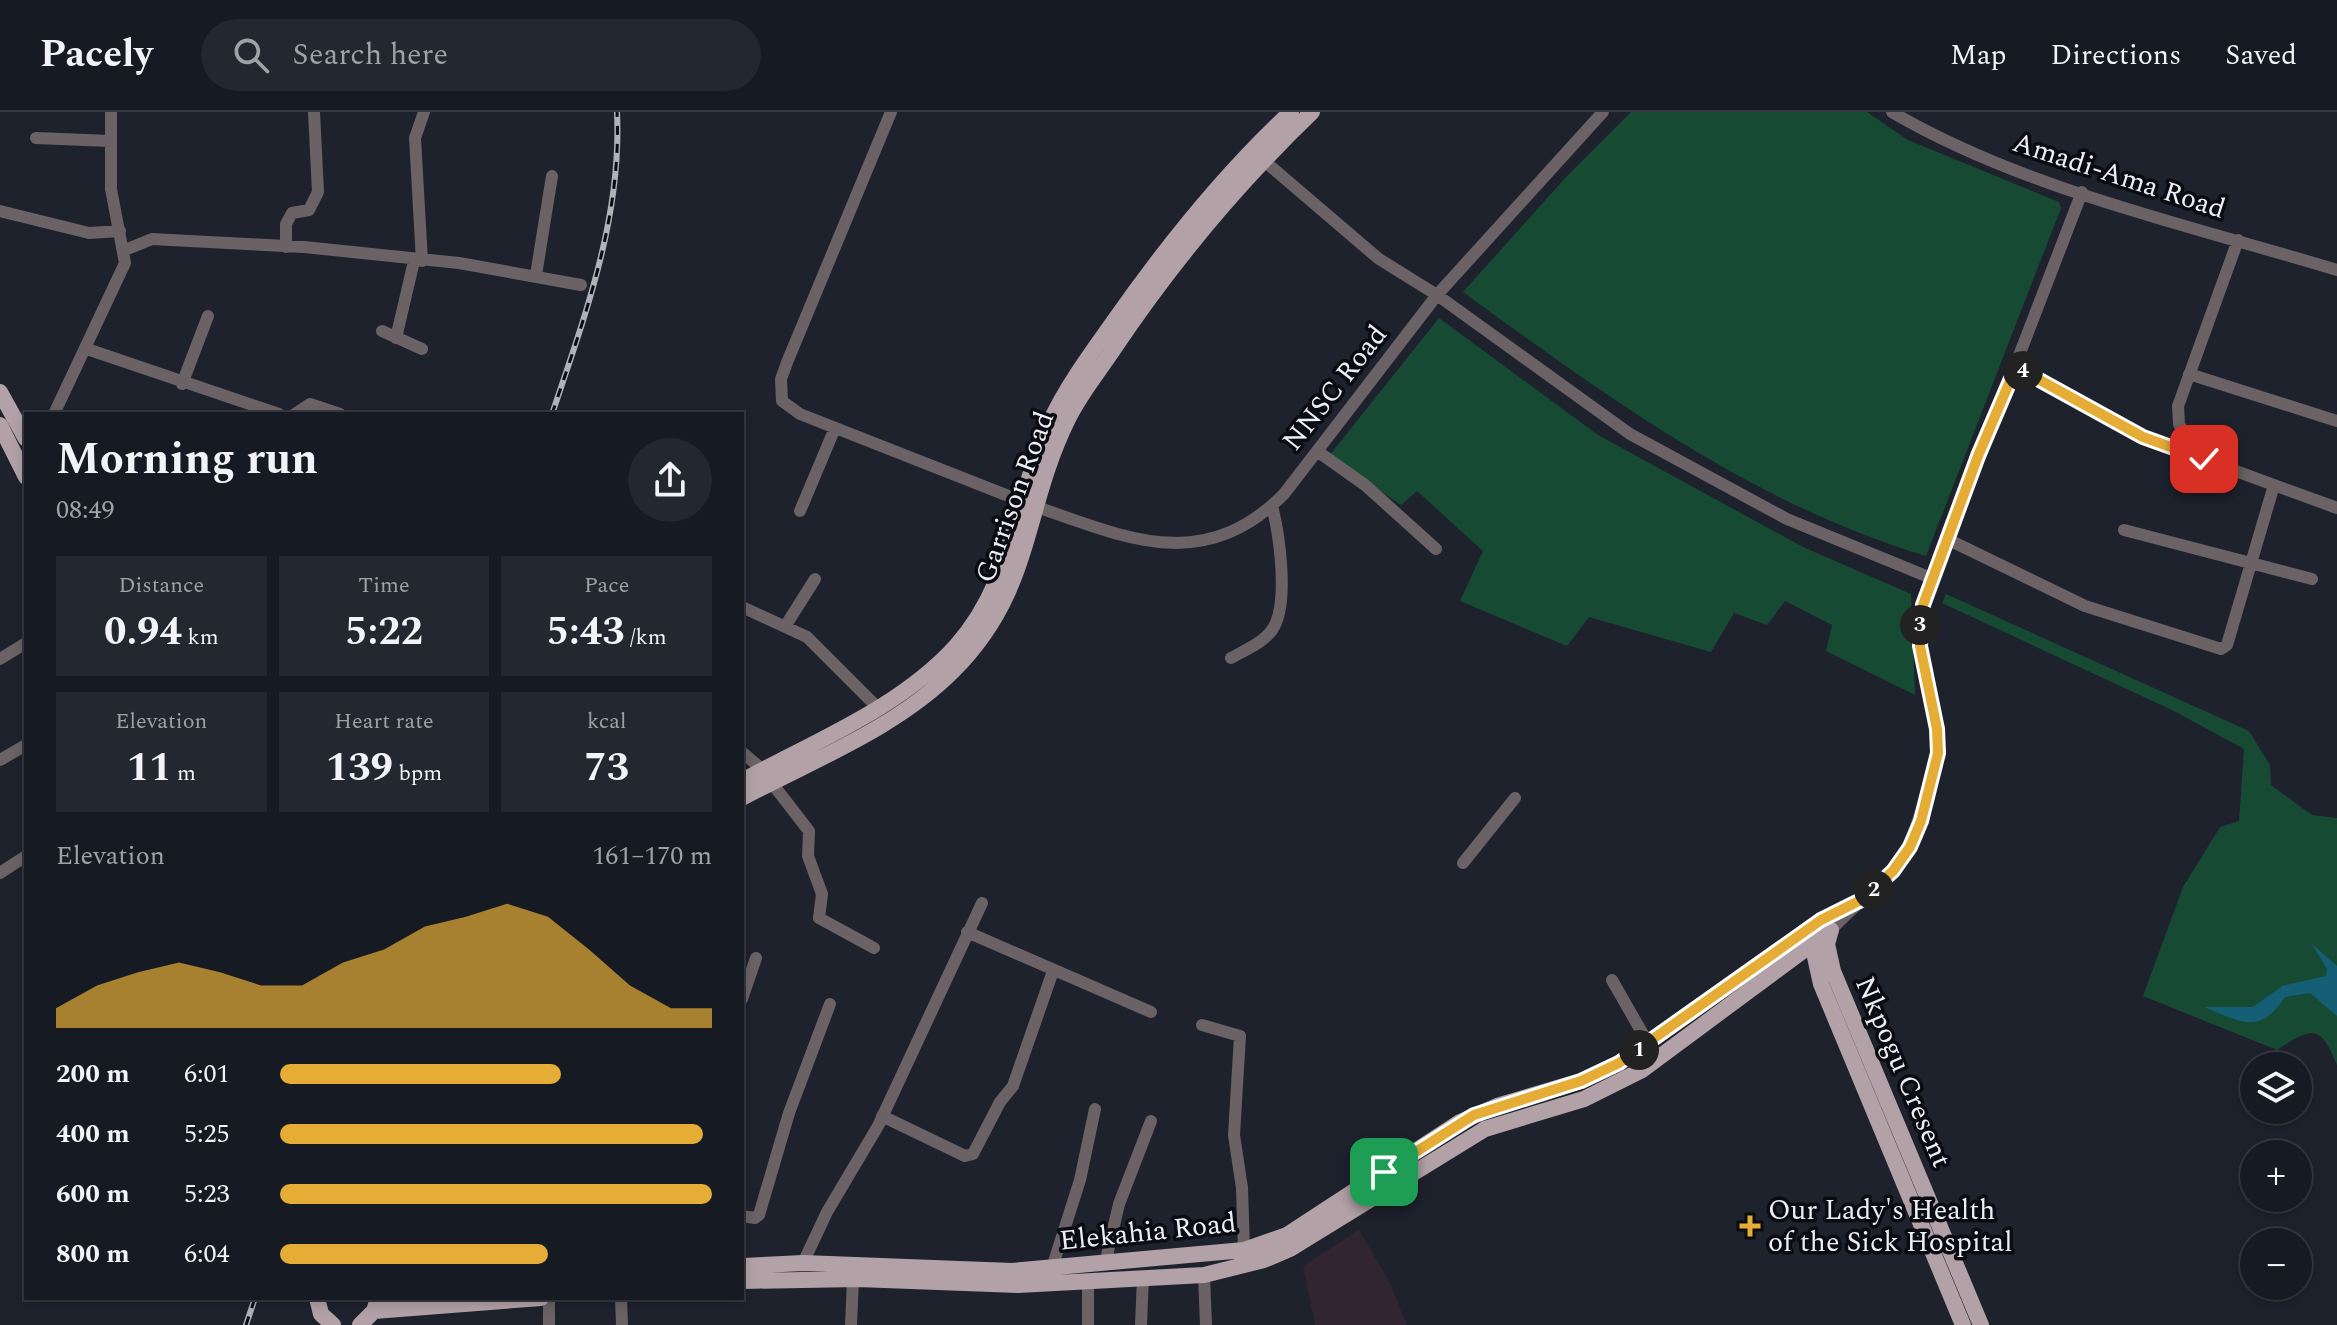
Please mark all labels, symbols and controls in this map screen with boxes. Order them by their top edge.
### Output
search box [201,19,761,91]
text: Pacely [40,26,153,84]
text: Search here [293,32,448,78]
icon: search [229,33,273,77]
text: Map [1950,34,2007,77]
text: Directions [2051,34,2181,77]
text: Saved [2225,34,2297,77]
street label: Amadi-Ama Road [2007,121,2231,231]
street label: NNSC Road [1272,316,1398,460]
pin: 4 [2003,351,2043,391]
text: 4 [2017,354,2029,387]
street label: Garrison Road [964,405,1066,589]
pin [2170,425,2238,493]
text: Morning run [56,426,318,493]
icon: check [2182,437,2226,481]
button: share [628,438,712,522]
text: 08:49 [56,490,115,530]
text: Distance [118,569,204,602]
text: Time [358,569,410,602]
text: Pace [584,569,629,602]
text: 0.94 [104,602,182,663]
text: 5:22 [345,602,423,663]
text: 5:43 [547,602,625,663]
pin: 3 [1900,605,1940,645]
text: 3 [1914,608,1926,641]
text: km [182,621,219,654]
text: /km [625,621,667,654]
text: Elevation [115,705,207,738]
text: Heart rate [334,705,434,738]
text: kcal [587,705,626,738]
text: 11 [127,738,172,799]
text: 139 [326,738,393,799]
text: 73 [584,738,629,799]
text: m [172,757,196,790]
text: bpm [393,757,442,790]
text: Elevation [56,836,165,876]
text: 161–170 m [592,836,712,876]
pin: 2 [1854,870,1894,910]
text: 2 [1868,873,1880,906]
street label: Nkpogu Cresent [1843,970,1963,1174]
pin: 1 [1619,1030,1659,1070]
text: 1 [1633,1033,1645,1066]
map controls [2240,1052,2312,1300]
button: layers [2240,1052,2312,1124]
text: 200 m [56,1054,130,1094]
text: 6:01 [184,1054,230,1094]
text: 400 m [56,1114,130,1154]
text: 5:25 [184,1114,230,1154]
pin [1350,1138,1418,1206]
button: + [2240,1140,2312,1212]
icon: arrive [1362,1150,1406,1194]
text: 600 m [56,1174,130,1214]
text: 5:23 [184,1174,230,1214]
place label: Our Lady's Health of the Sick Hospital [1768,1189,2012,1264]
street label: Elekahia Road [1057,1201,1239,1263]
marker: Our Lady's Health of the Sick Hospital [1739,1215,1761,1237]
button: − [2240,1228,2312,1300]
text: 800 m [56,1234,130,1274]
text: 6:04 [184,1234,230,1274]

